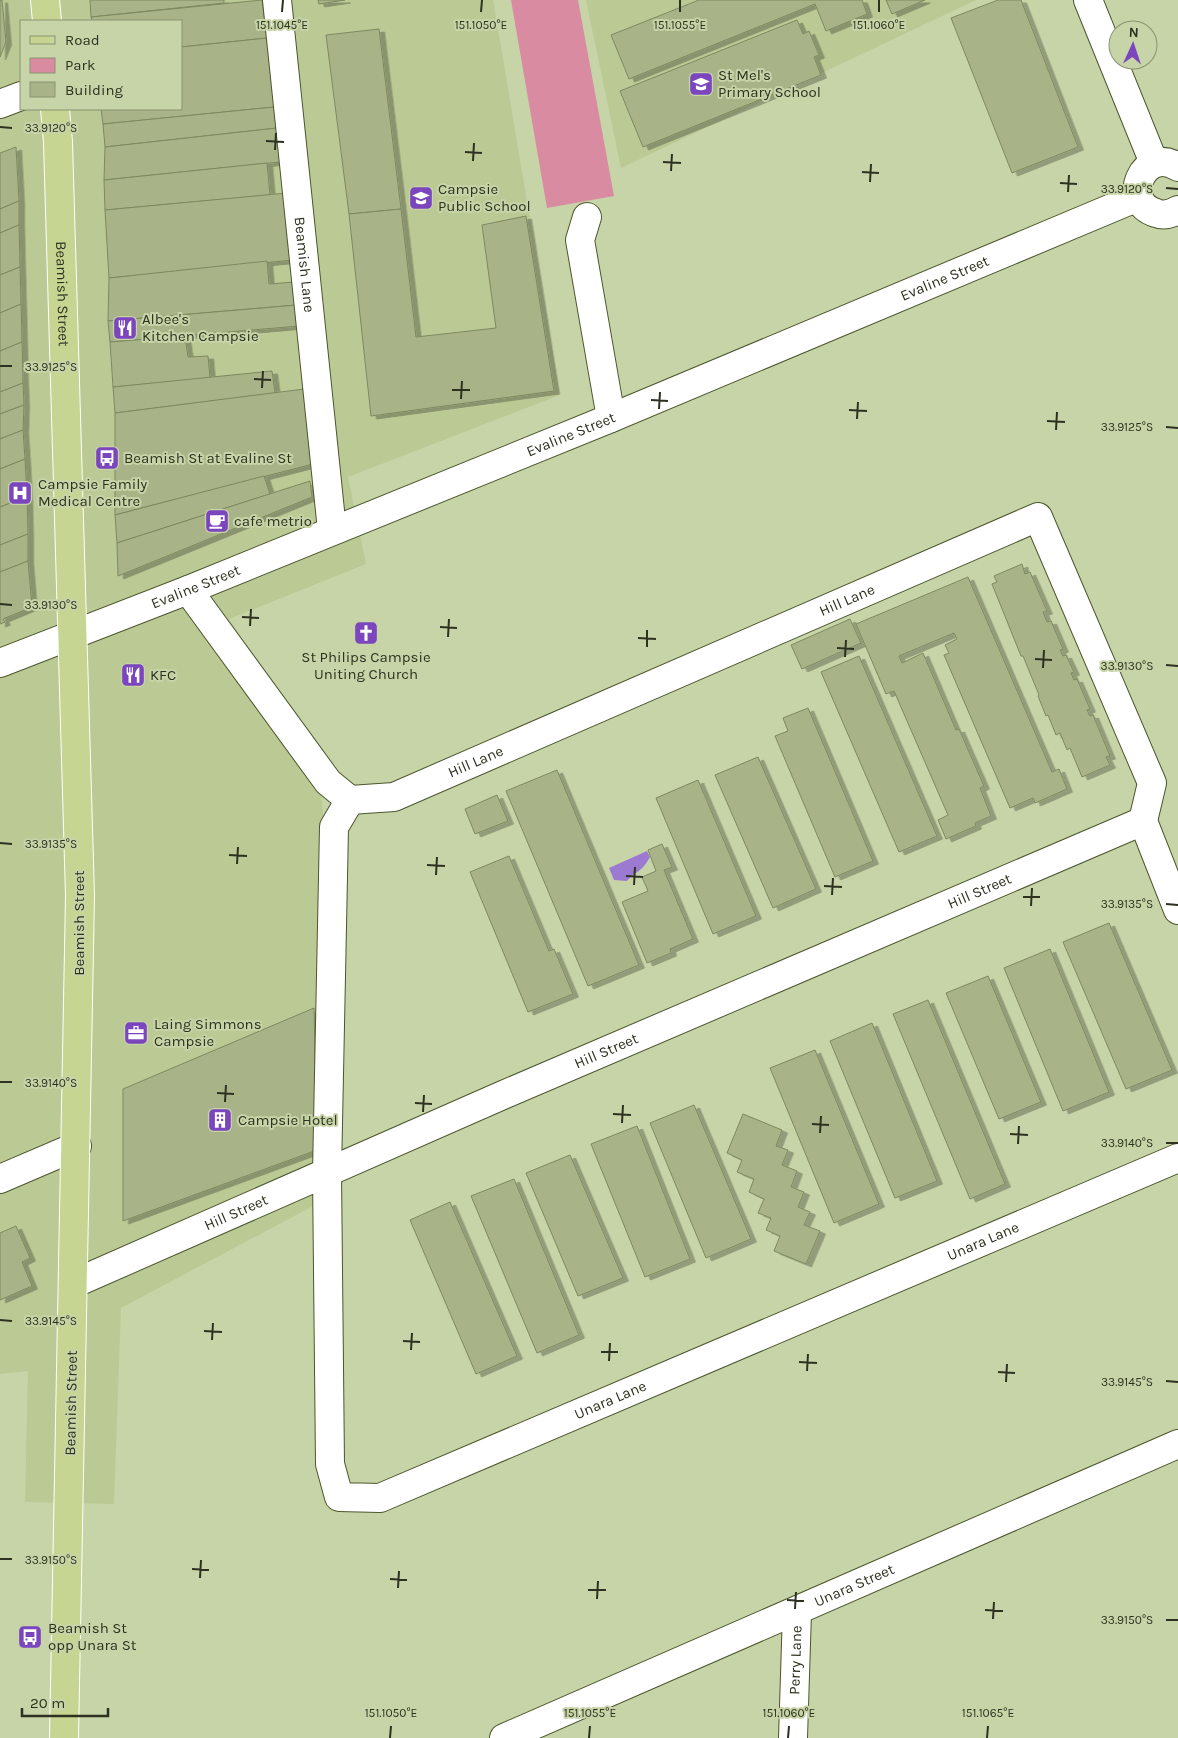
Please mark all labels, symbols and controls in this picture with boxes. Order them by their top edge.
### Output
text: 151.1045°E [256,18,308,32]
text: 151.1050°E [455,18,507,32]
text: 151.1055°E [654,18,706,32]
text: 151.1060°E [853,18,905,32]
legend [20,20,182,110]
north arrow [1108,20,1158,70]
text: N [1128,24,1139,41]
text: Road [65,31,100,49]
text: Park [65,56,95,74]
place label: St Mel's Primary School [718,66,821,101]
school or university icon: St Mel's Primary School [688,71,714,97]
text: Building [65,81,123,99]
text: 33.9120°S [25,121,77,135]
place label: Campsie Public School [438,180,531,215]
text: 33.9120°S [1101,182,1153,196]
school or university icon: Campsie Public School [408,185,434,211]
street label: Beamish Lane [291,216,318,313]
street label: Beamish Street [52,241,73,347]
street label: Evaline Street [898,251,992,305]
place label: Albee's Kitchen Campsie [142,310,259,345]
restaurant icon: Albee's Kitchen Campsie [112,315,138,341]
text: 33.9125°S [25,360,77,374]
street label: Evaline Street [524,408,618,460]
text: 33.9125°S [1101,420,1153,434]
bus stop icon: Beamish St at Evaline St [94,445,120,471]
place label: Beamish St at Evaline St [124,449,292,467]
place label: Campsie Family Medical Centre [38,475,147,510]
hospital icon: Campsie Family Medical Centre [7,480,33,506]
cafe icon: cafe metrio [204,508,230,534]
place label: cafe metrio [234,512,312,530]
street label: Evaline Street [148,561,243,612]
street label: Hill Lane [816,580,877,620]
text: 33.9130°S [25,598,77,612]
church icon: St Philips Campsie Uniting Church [353,620,379,646]
place label: St Philips Campsie Uniting Church [301,648,431,683]
text: 33.9130°S [1101,659,1153,673]
restaurant icon: KFC [120,662,146,688]
place label: KFC [150,666,176,684]
street label: Hill Lane [445,742,506,781]
text: 33.9135°S [25,837,77,851]
street label: Hill Street [945,869,1014,913]
street label: Beamish Street [70,870,88,976]
text: 33.9135°S [1101,897,1153,911]
place label: Laing Simmons Campsie [154,1015,262,1050]
office icon: Laing Simmons Campsie [123,1020,149,1046]
street label: Hill Street [572,1029,641,1072]
text: 33.9140°S [25,1076,77,1090]
building icon: Campsie Hotel [207,1107,233,1133]
place label: Campsie Hotel [238,1111,338,1129]
text: 33.9140°S [1101,1136,1153,1150]
street label: Hill Street [201,1190,271,1234]
street label: Unara Lane [944,1218,1022,1264]
text: 33.9145°S [25,1314,77,1328]
street label: Beamish Street [61,1350,81,1456]
text: 33.9145°S [1101,1375,1153,1389]
street label: Unara Lane [572,1377,649,1423]
text: 33.9150°S [25,1553,77,1567]
street label: Unara Street [811,1560,897,1611]
text: 33.9150°S [1101,1613,1153,1627]
place label: Beamish St opp Unara St [48,1619,137,1654]
bus stop icon: Beamish St opp Unara St [17,1624,43,1650]
street label: Perry Lane [785,1625,806,1695]
scale bar [22,1686,109,1718]
text: 20 m [30,1694,65,1712]
text: 151.1050°E [365,1706,417,1720]
text: 151.1055°E [564,1706,616,1720]
text: 151.1060°E [763,1706,815,1720]
text: 151.1065°E [962,1706,1014,1720]

